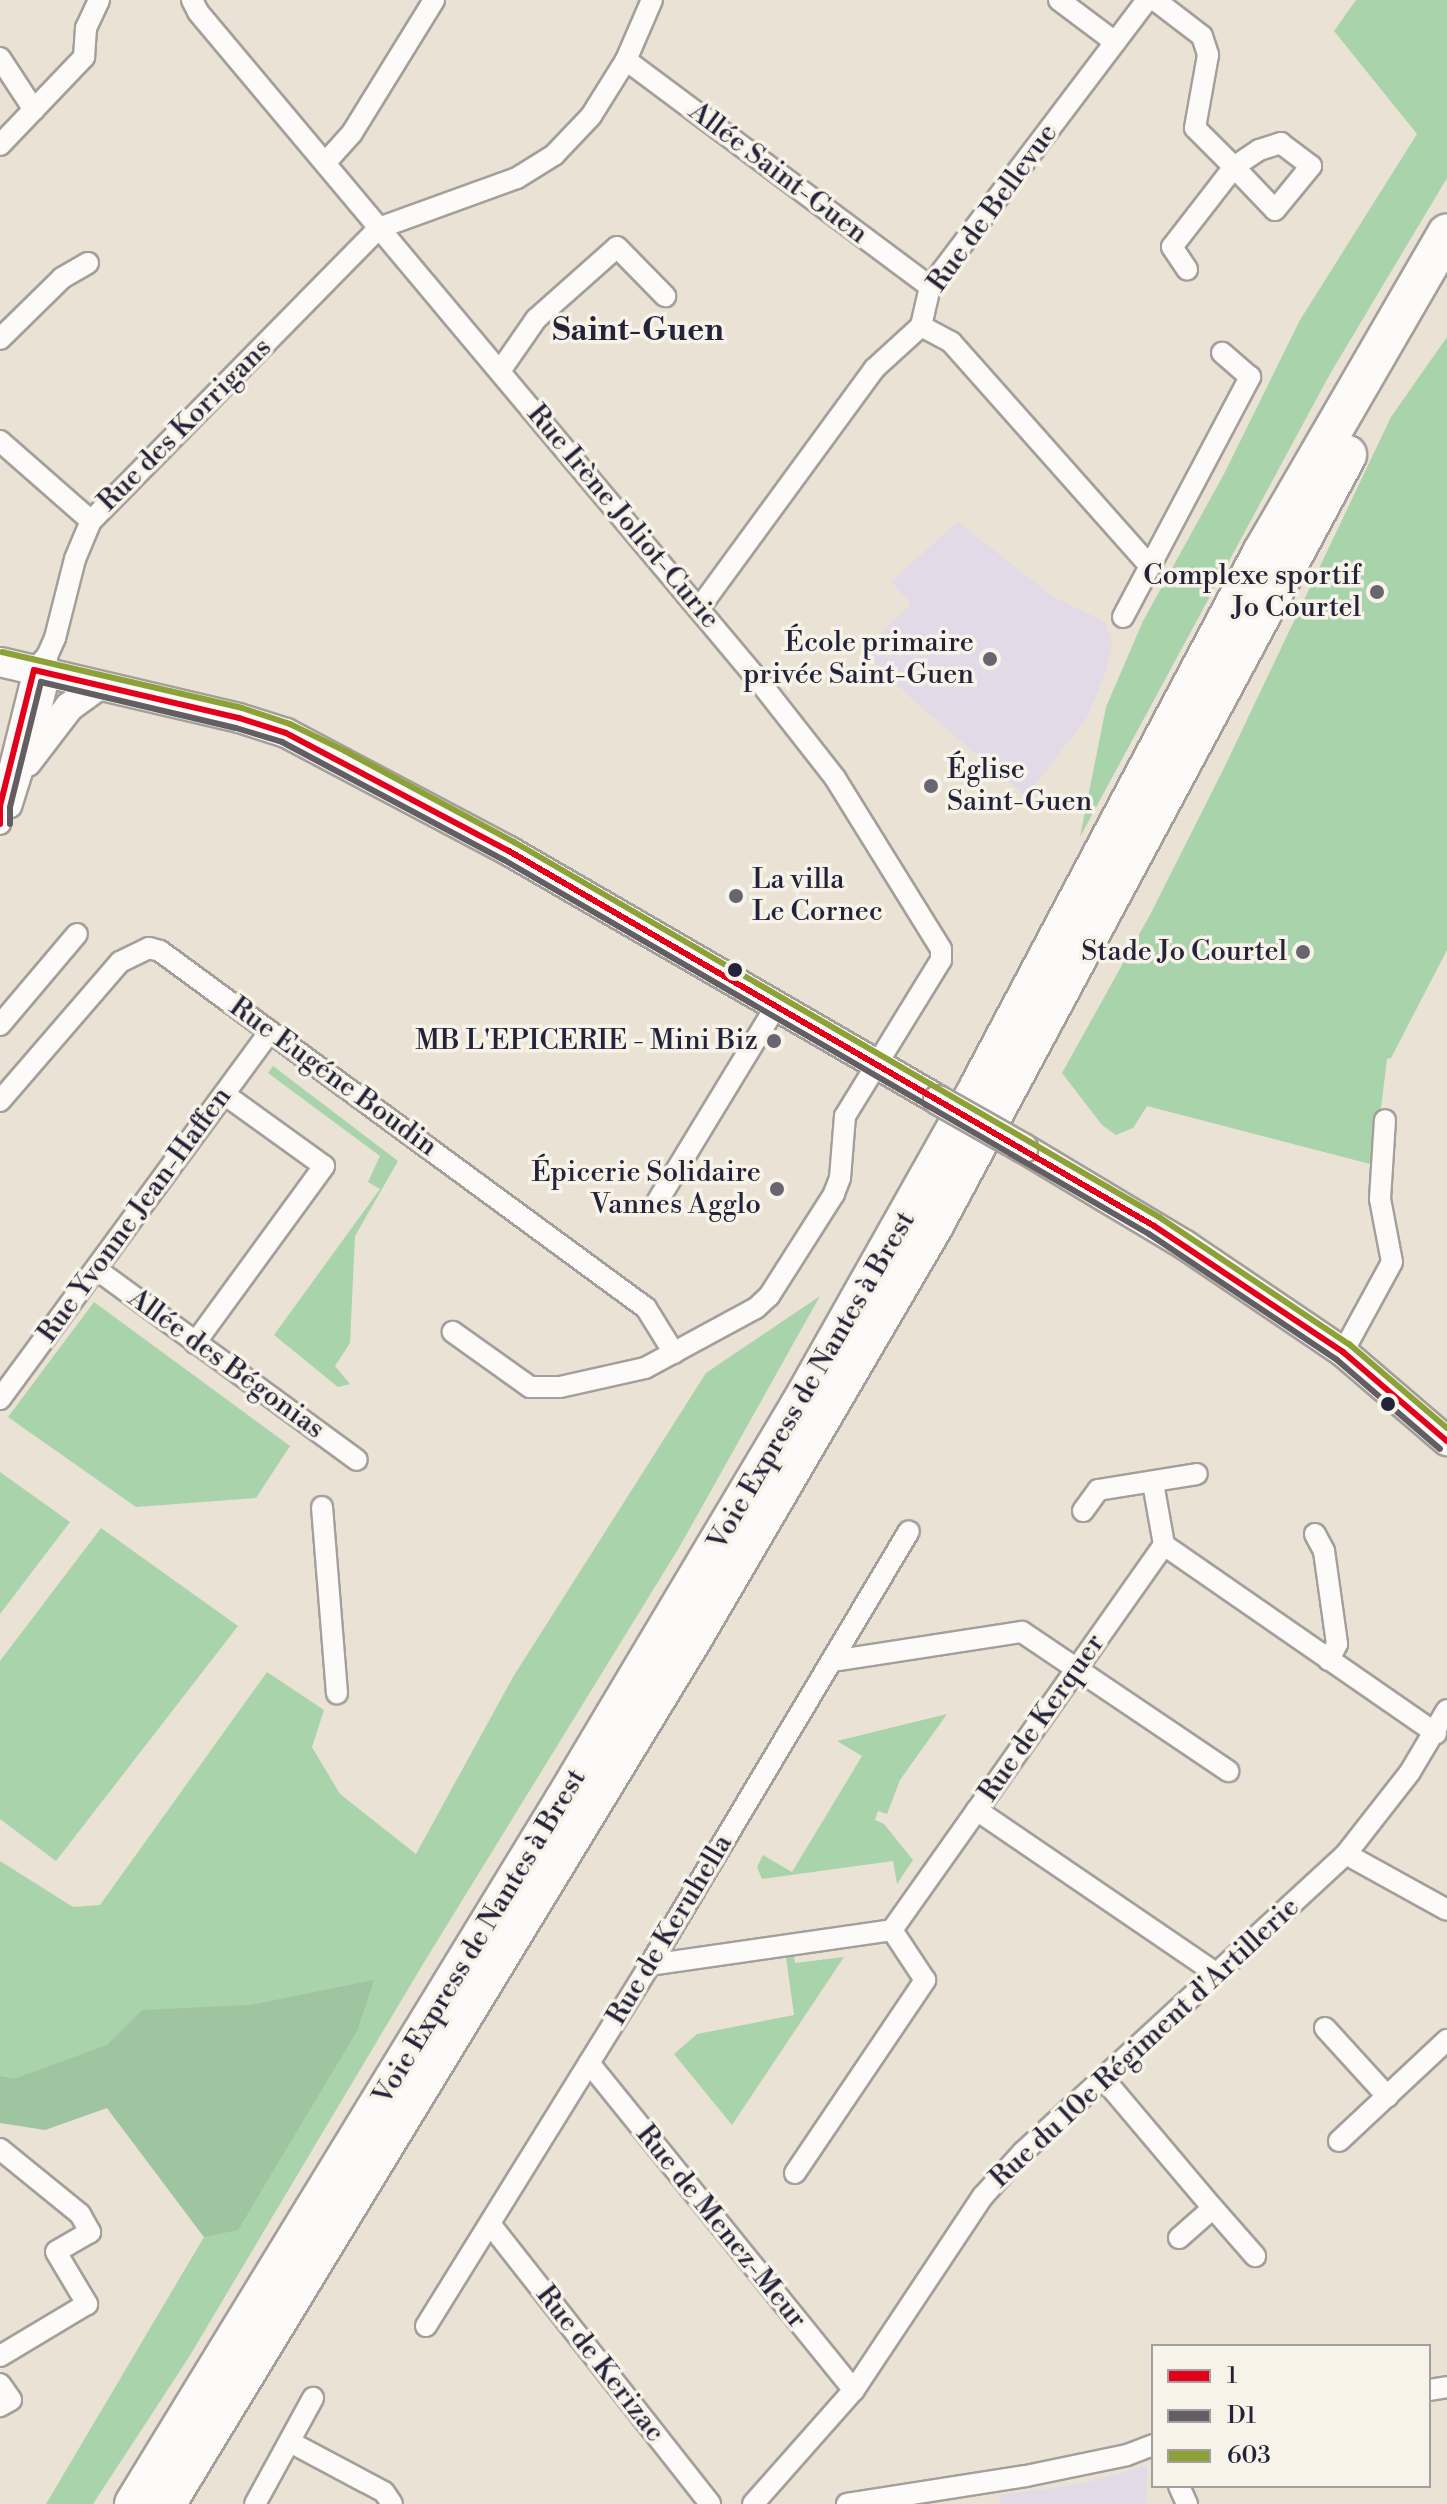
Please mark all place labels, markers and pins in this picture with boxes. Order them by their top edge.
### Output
place label: Complexe sportif Jo Courtel [1143,559,1361,625]
marker: Complexe sportif Jo Courtel [1368,583,1386,601]
place label: École primaire privée Saint-Guen [743,626,974,692]
marker: École primaire privée Saint-Guen [981,650,999,668]
place label: Église Saint-Guen [947,753,1092,819]
marker: Église Saint-Guen [922,777,940,795]
place label: La villa Le Cornec [752,863,883,929]
marker: La villa Le Cornec [727,887,745,905]
place label: Stade Jo Courtel [1081,935,1287,969]
marker: Stade Jo Courtel [1294,943,1312,961]
unlabelled marker [727,962,743,978]
place label: MB L'EPICERIE - Mini Biz [415,1024,758,1058]
marker: MB L'EPICERIE - Mini Biz [765,1032,783,1050]
place label: Épicerie Solidaire Vannes Agglo [531,1156,761,1222]
marker: Épicerie Solidaire Vannes Agglo [768,1180,786,1198]
unlabelled marker [1380,1396,1396,1412]

